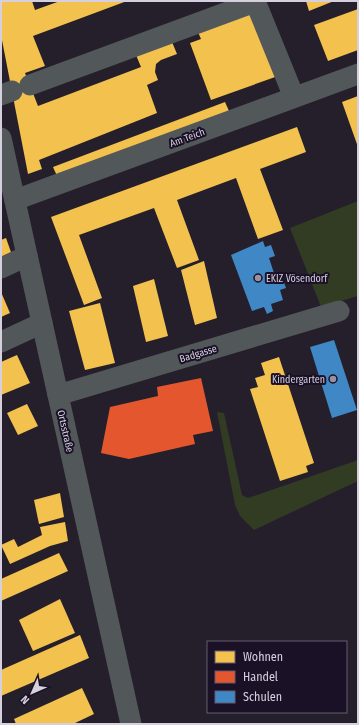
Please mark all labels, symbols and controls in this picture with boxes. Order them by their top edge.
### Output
street label: Am Teich [168,126,206,150]
marker: EKIZ Vösendorf [253,273,263,283]
place label: EKIZ Vösendorf [266,273,328,285]
street label: Badgasse [178,343,218,365]
place label: Kindergarten [272,374,325,386]
marker: Kindergarten [328,374,338,384]
street label: Ortsstraße [54,409,76,454]
legend [207,641,347,713]
text: Wohnen [243,650,283,664]
text: Handel [243,670,278,684]
north arrow [12,673,52,713]
text: Schulen [243,690,282,704]
text: N [18,693,32,707]

